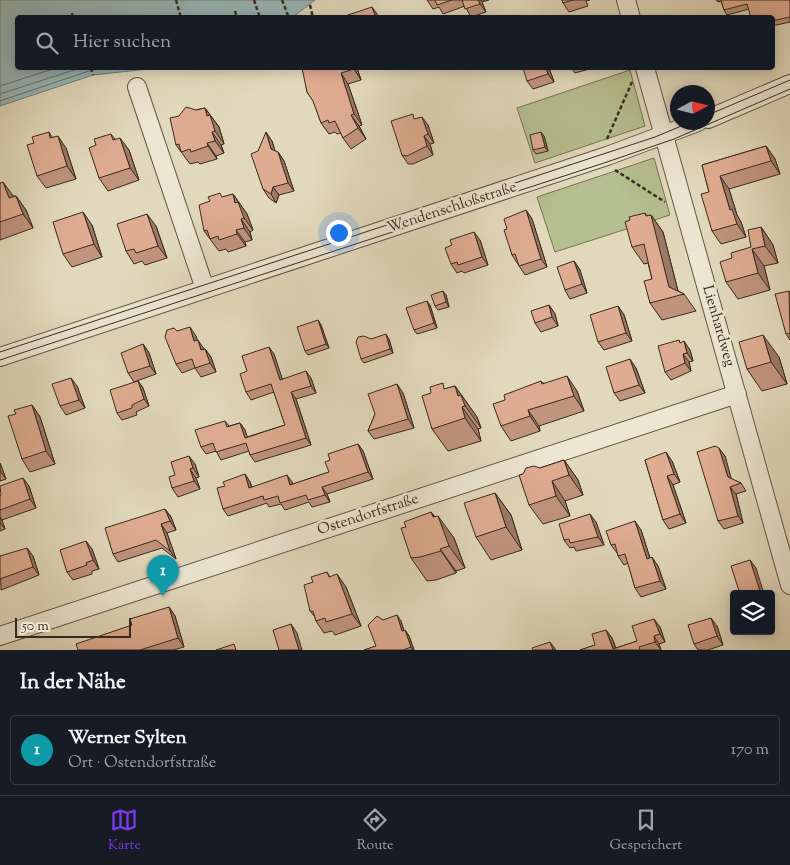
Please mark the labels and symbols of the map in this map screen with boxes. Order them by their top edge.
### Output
north arrow [670,85,715,130]
street label: Wendenschloßstraße [385,177,519,239]
your location [326,220,352,246]
street label: Lienhardweg [696,283,740,369]
street label: Ostendorfstraße [315,489,421,541]
pin: 1 [147,555,179,596]
scale bar [15,615,131,638]

